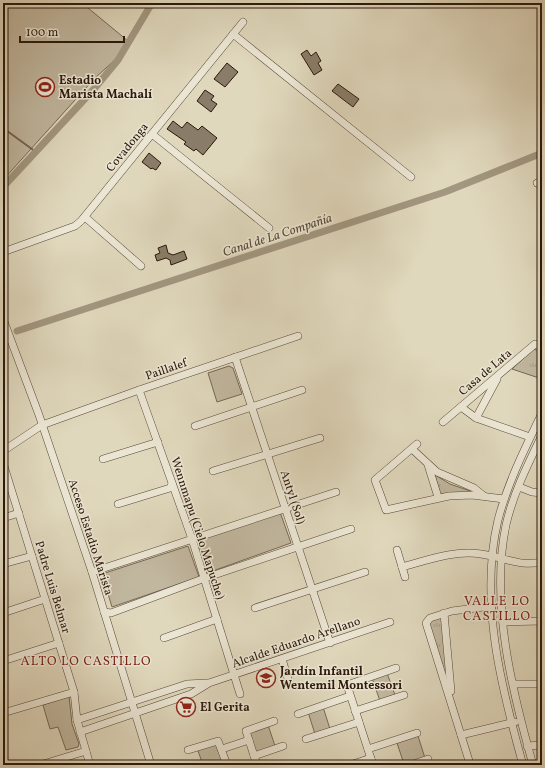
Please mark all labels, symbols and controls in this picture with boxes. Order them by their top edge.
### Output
scale bar [20,18,124,44]
text: 100 m [26,25,59,41]
place label: Estadio Marista Machalí [59,73,152,103]
sports icon: Estadio Marista Machalí [34,76,56,98]
street label: Covadonga [103,120,153,176]
water label: Canal de La Compañía [220,210,335,262]
street label: Casa de Lata [456,346,516,400]
street label: Paillalef [143,355,191,385]
street label: Wennmapu (Cielo Mapuche) [166,455,228,602]
street label: Antyl (Sol) [276,468,308,527]
street label: Acceso Estadio Marista [64,477,116,598]
street label: Padre Luis Belmar [30,539,74,635]
district label: VALLE LO CASTILLO [463,593,531,626]
street label: Alcalde Eduardo Arellano [230,613,363,672]
district label: ALTO LO CASTILLO [21,653,151,671]
place label: Jardín Infantil Wentemil Montessori [279,664,402,694]
school or university icon: Jardín Infantil Wentemil Montessori [255,667,277,689]
supermarket icon: El Gerita [175,696,197,718]
place label: El Gerita [200,700,250,716]

